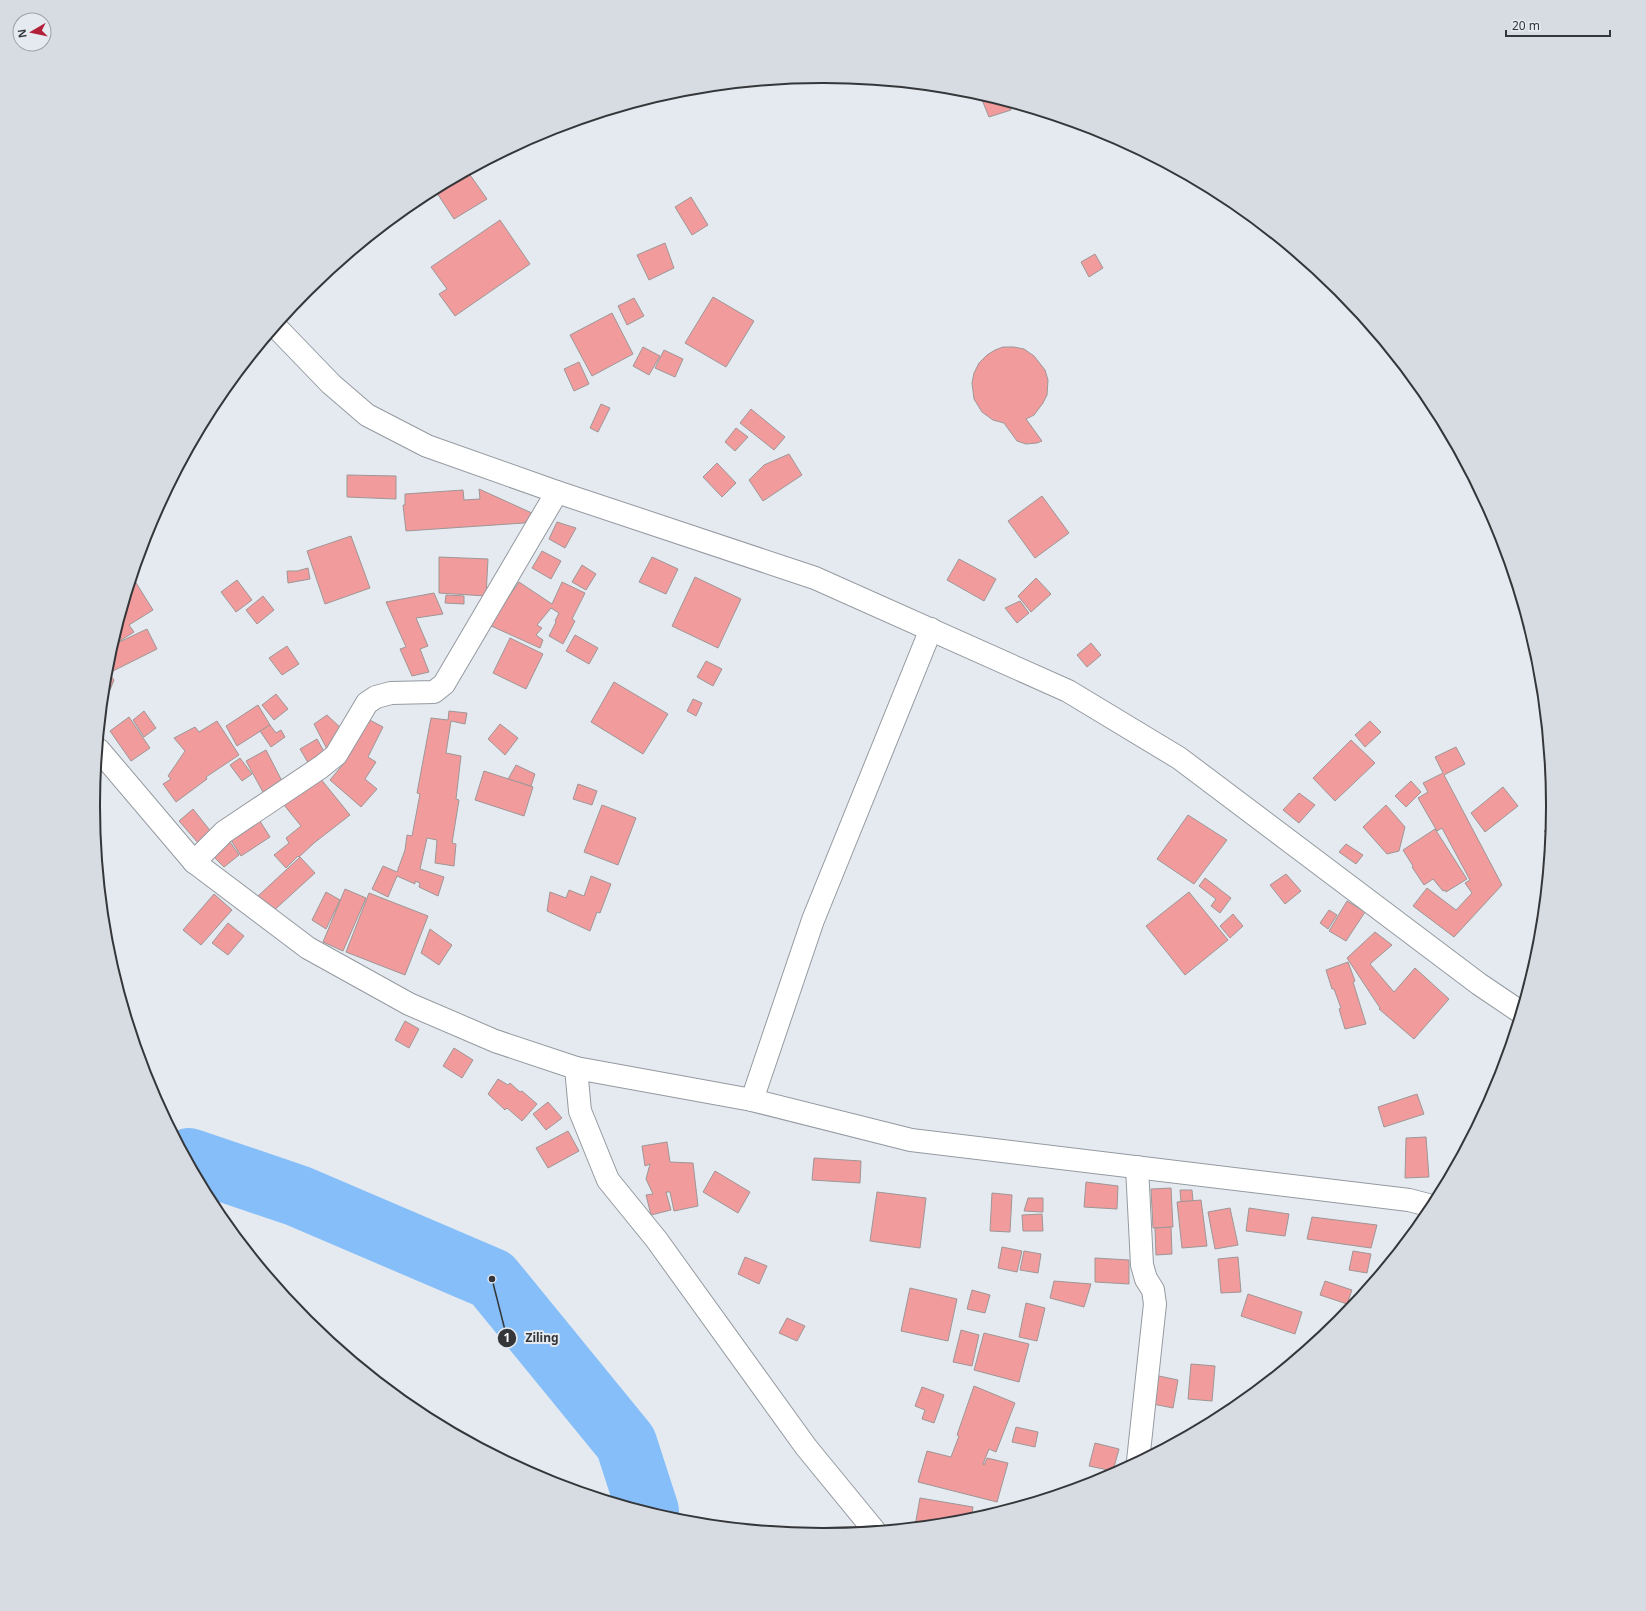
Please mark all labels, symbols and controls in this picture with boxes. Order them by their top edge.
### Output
north arrow [12,12,52,52]
scale bar [1506,12,1610,38]
text: 20 m [1512,17,1540,34]
text: N [14,28,30,39]
callout: Ziling [497,1326,566,1350]
text: 1 [504,1329,510,1346]
text: Ziling [525,1329,559,1346]

